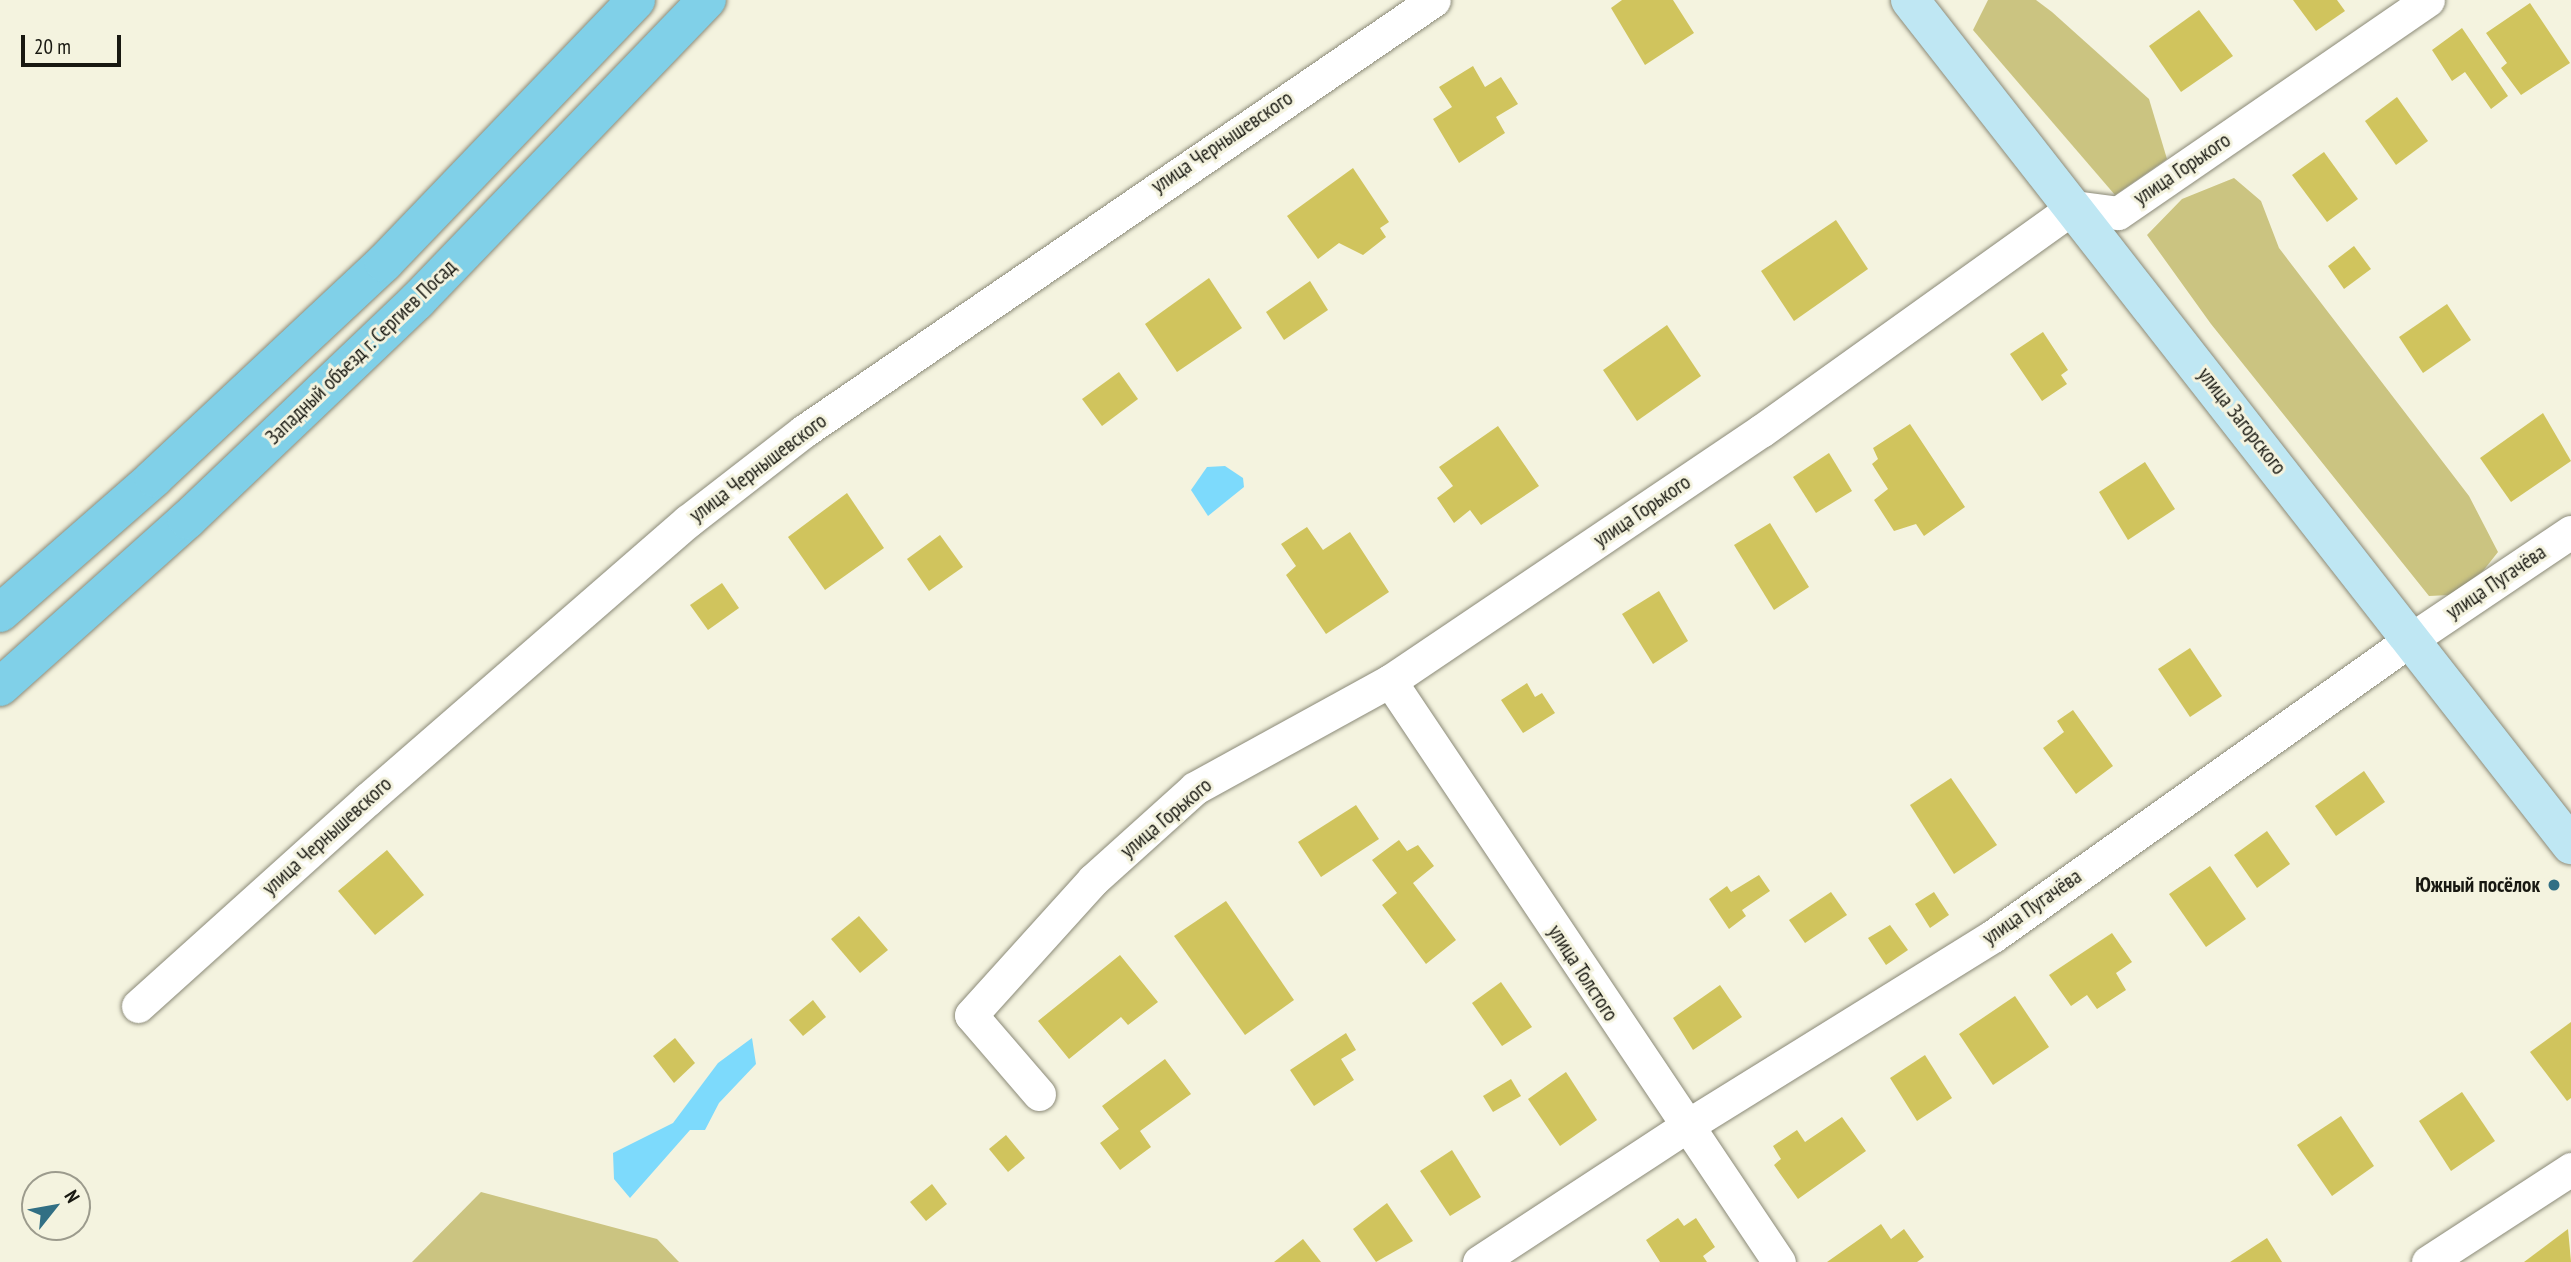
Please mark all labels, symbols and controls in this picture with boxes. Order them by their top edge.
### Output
scale bar [24,21,124,65]
text: 20 m [34,33,71,60]
street label: улица Чернышевского [1147,85,1297,199]
street label: улица Горького [2129,127,2235,211]
street label: Западный объезд г. Сергиев Посад [260,254,462,450]
street label: улица Загорского [2192,363,2292,479]
street label: улица Чернышевского [684,408,832,528]
street label: улица Горького [1589,469,1695,553]
street label: улица Пугачёва [2441,539,2551,625]
street label: улица Чернышевского [257,771,397,901]
street label: улица Горького [1115,773,1217,863]
street label: улица Пугачёва [1978,864,2086,950]
place label: Южный посёлок [2415,872,2540,898]
marker: Южный посёлок [2546,877,2562,893]
street label: улица Толстого [1542,920,1624,1026]
north arrow [21,1171,91,1241]
text: N [59,1186,85,1207]

